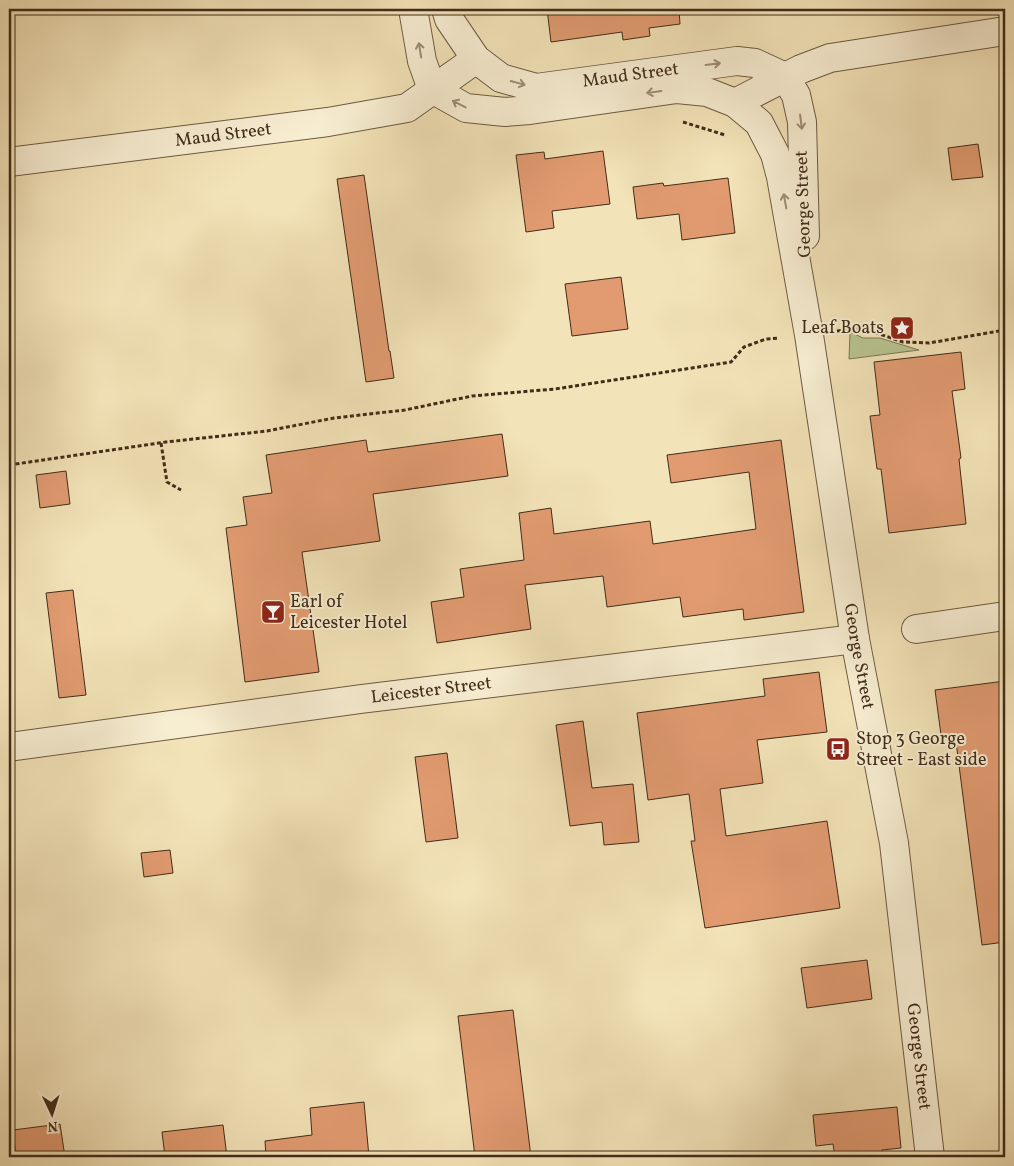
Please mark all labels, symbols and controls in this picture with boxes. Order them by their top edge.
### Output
one-way arrow [414,42,424,58]
street label: Maud Street [581,56,680,94]
one-way arrow [705,59,721,69]
one-way arrow [509,78,525,88]
one-way arrow [646,87,662,97]
one-way arrow [452,99,467,108]
one-way arrow [796,114,806,130]
street label: Maud Street [174,117,273,154]
street label: George Street [790,150,818,258]
one-way arrow [780,193,790,209]
place icon: Leaf Boats [889,315,915,341]
place label: Leaf Boats [801,316,884,341]
place label: Earl of Leicester Hotel [290,590,407,636]
bar icon: Earl of Leicester Hotel [260,599,286,625]
street label: George Street [837,602,881,712]
street label: Leicester Street [369,671,493,710]
place label: Stop 3 George Street - East side [856,727,986,773]
bus stop icon: Stop 3 George Street - East side [825,736,851,762]
street label: George Street [900,1002,937,1111]
north arrow [28,1088,78,1138]
text: N [47,1116,59,1135]

